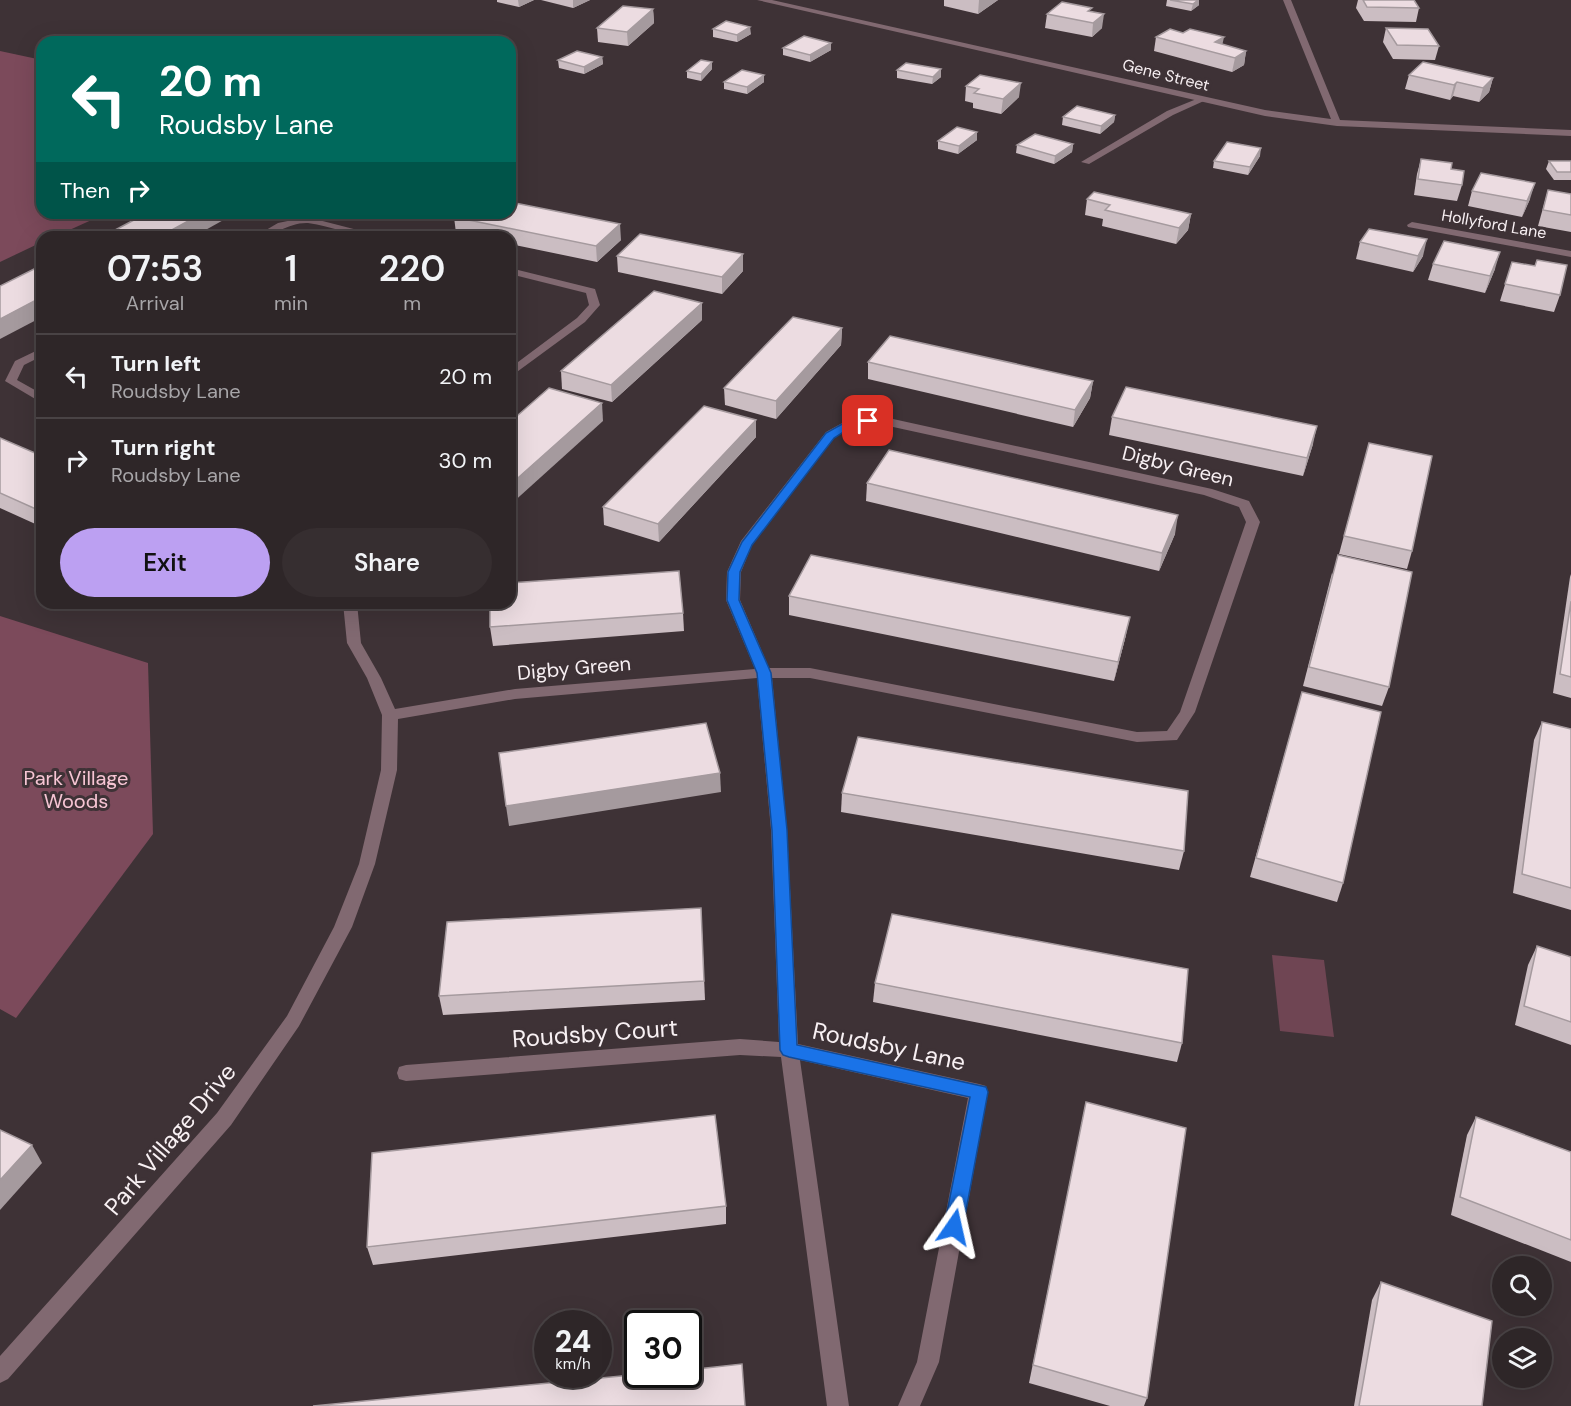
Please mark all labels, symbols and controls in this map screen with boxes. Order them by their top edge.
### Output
text: 20 m [159,54,262,109]
street label: Gene Street [1120,54,1212,96]
icon: left [60,60,138,138]
text: Roudsby Lane [159,107,334,142]
icon: right [122,174,155,207]
text: Then [60,176,110,205]
street label: Hollyford Lane [1440,204,1548,244]
text: 07:53 [107,245,203,292]
text: 1 [285,245,297,292]
text: 220 [379,245,445,292]
text: Arrival [126,290,184,316]
text: min [274,290,308,316]
text: m [403,290,421,316]
text: Turn left [111,349,201,378]
icon: left [60,360,93,393]
text: 20 m [439,362,492,391]
text: Roudsby Lane [111,378,241,404]
pin [842,395,893,446]
icon: arrive [851,404,884,437]
text: Turn right [111,433,216,462]
street label: Digby Green [1119,440,1237,492]
icon: right [60,444,93,477]
text: 30 m [438,446,492,475]
text: Roudsby Lane [111,462,241,488]
button: Exit [60,528,270,597]
button: Share [282,528,492,597]
street label: Digby Green [516,650,632,686]
park label: Park Village Woods [24,765,128,814]
street label: Roudsby Court [511,1012,679,1054]
street label: Roudsby Lane [810,1015,968,1077]
street label: Park Village Drive [97,1057,243,1221]
position arrow [922,1195,986,1259]
map controls [1492,1256,1552,1388]
button: search [1492,1256,1552,1316]
speed limit sign: 30 [624,1310,702,1388]
text: 24 [555,1322,591,1361]
button: layers [1492,1328,1552,1388]
text: km/h [555,1354,591,1374]

